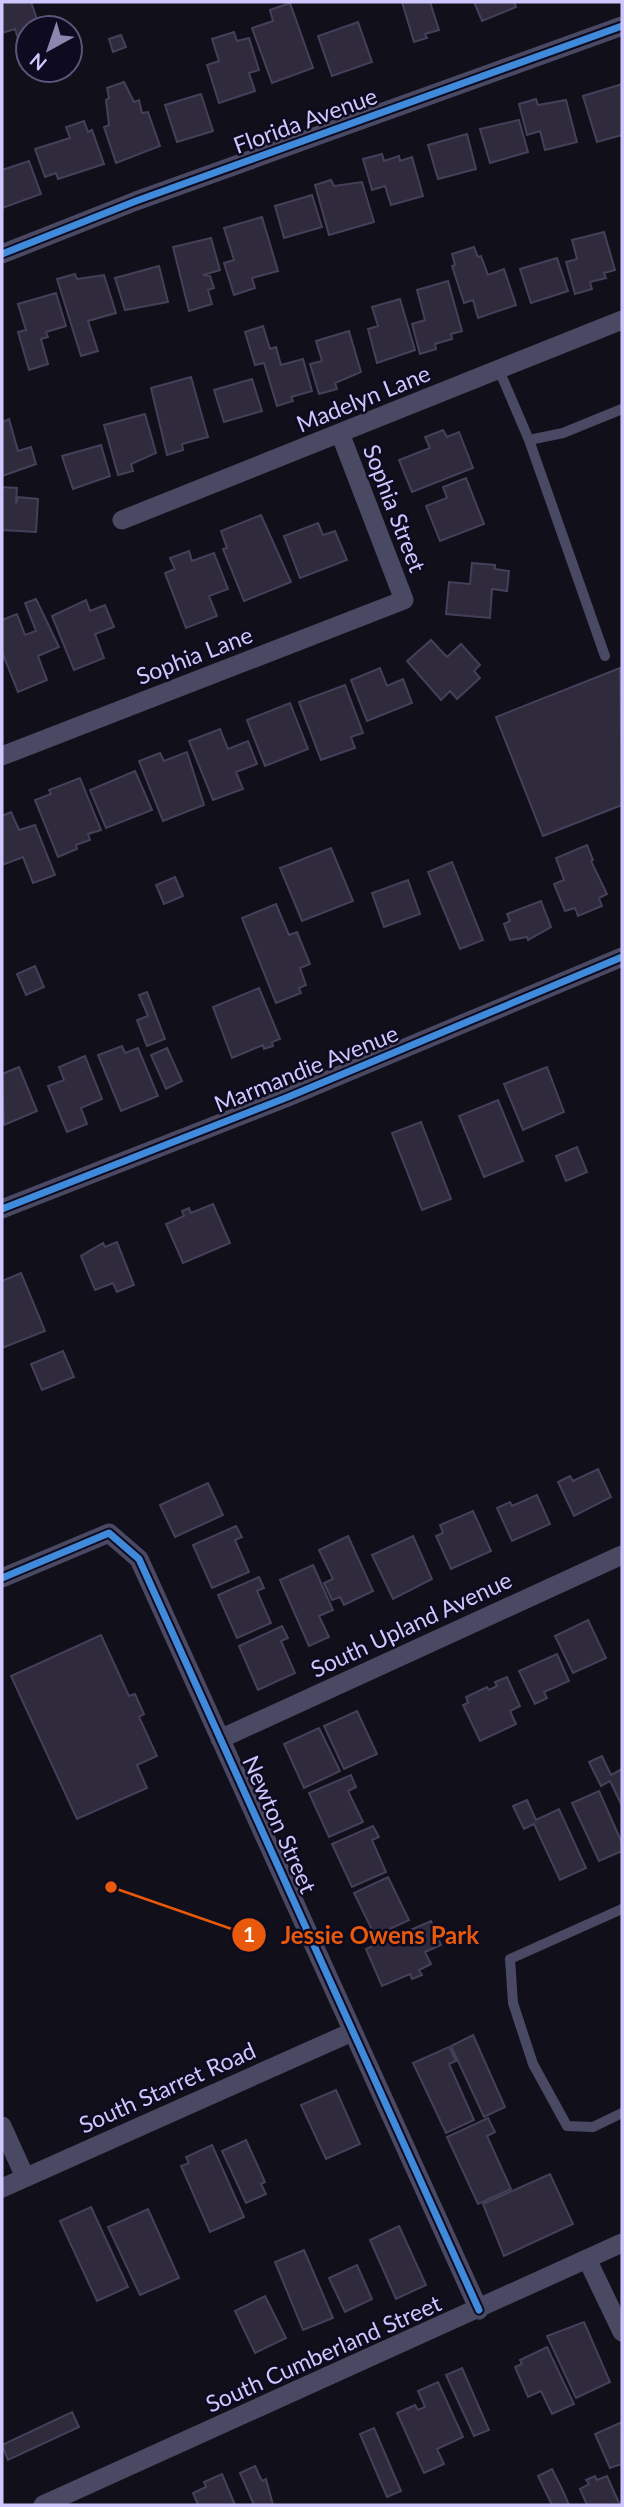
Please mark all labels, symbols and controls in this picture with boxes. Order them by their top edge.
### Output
north arrow [14,14,84,84]
text: N [25,49,51,76]
street label: Florida Avenue [229,81,381,159]
street label: Madelyn Lane [292,358,434,438]
street label: Sophia Street [358,440,432,577]
street label: Sophia Lane [132,620,256,690]
street label: Marmandie Avenue [210,1018,402,1118]
street label: South Upland Avenue [306,1565,516,1683]
street label: Newton Street [237,1751,323,1898]
callout: Jessie Owens Park [232,1913,493,1958]
text: Jessie Owens Park [281,1920,479,1949]
text: 1 [243,1921,255,1946]
street label: South Starret Road [74,2035,260,2139]
street label: South Cumberland Street [201,2288,446,2418]

